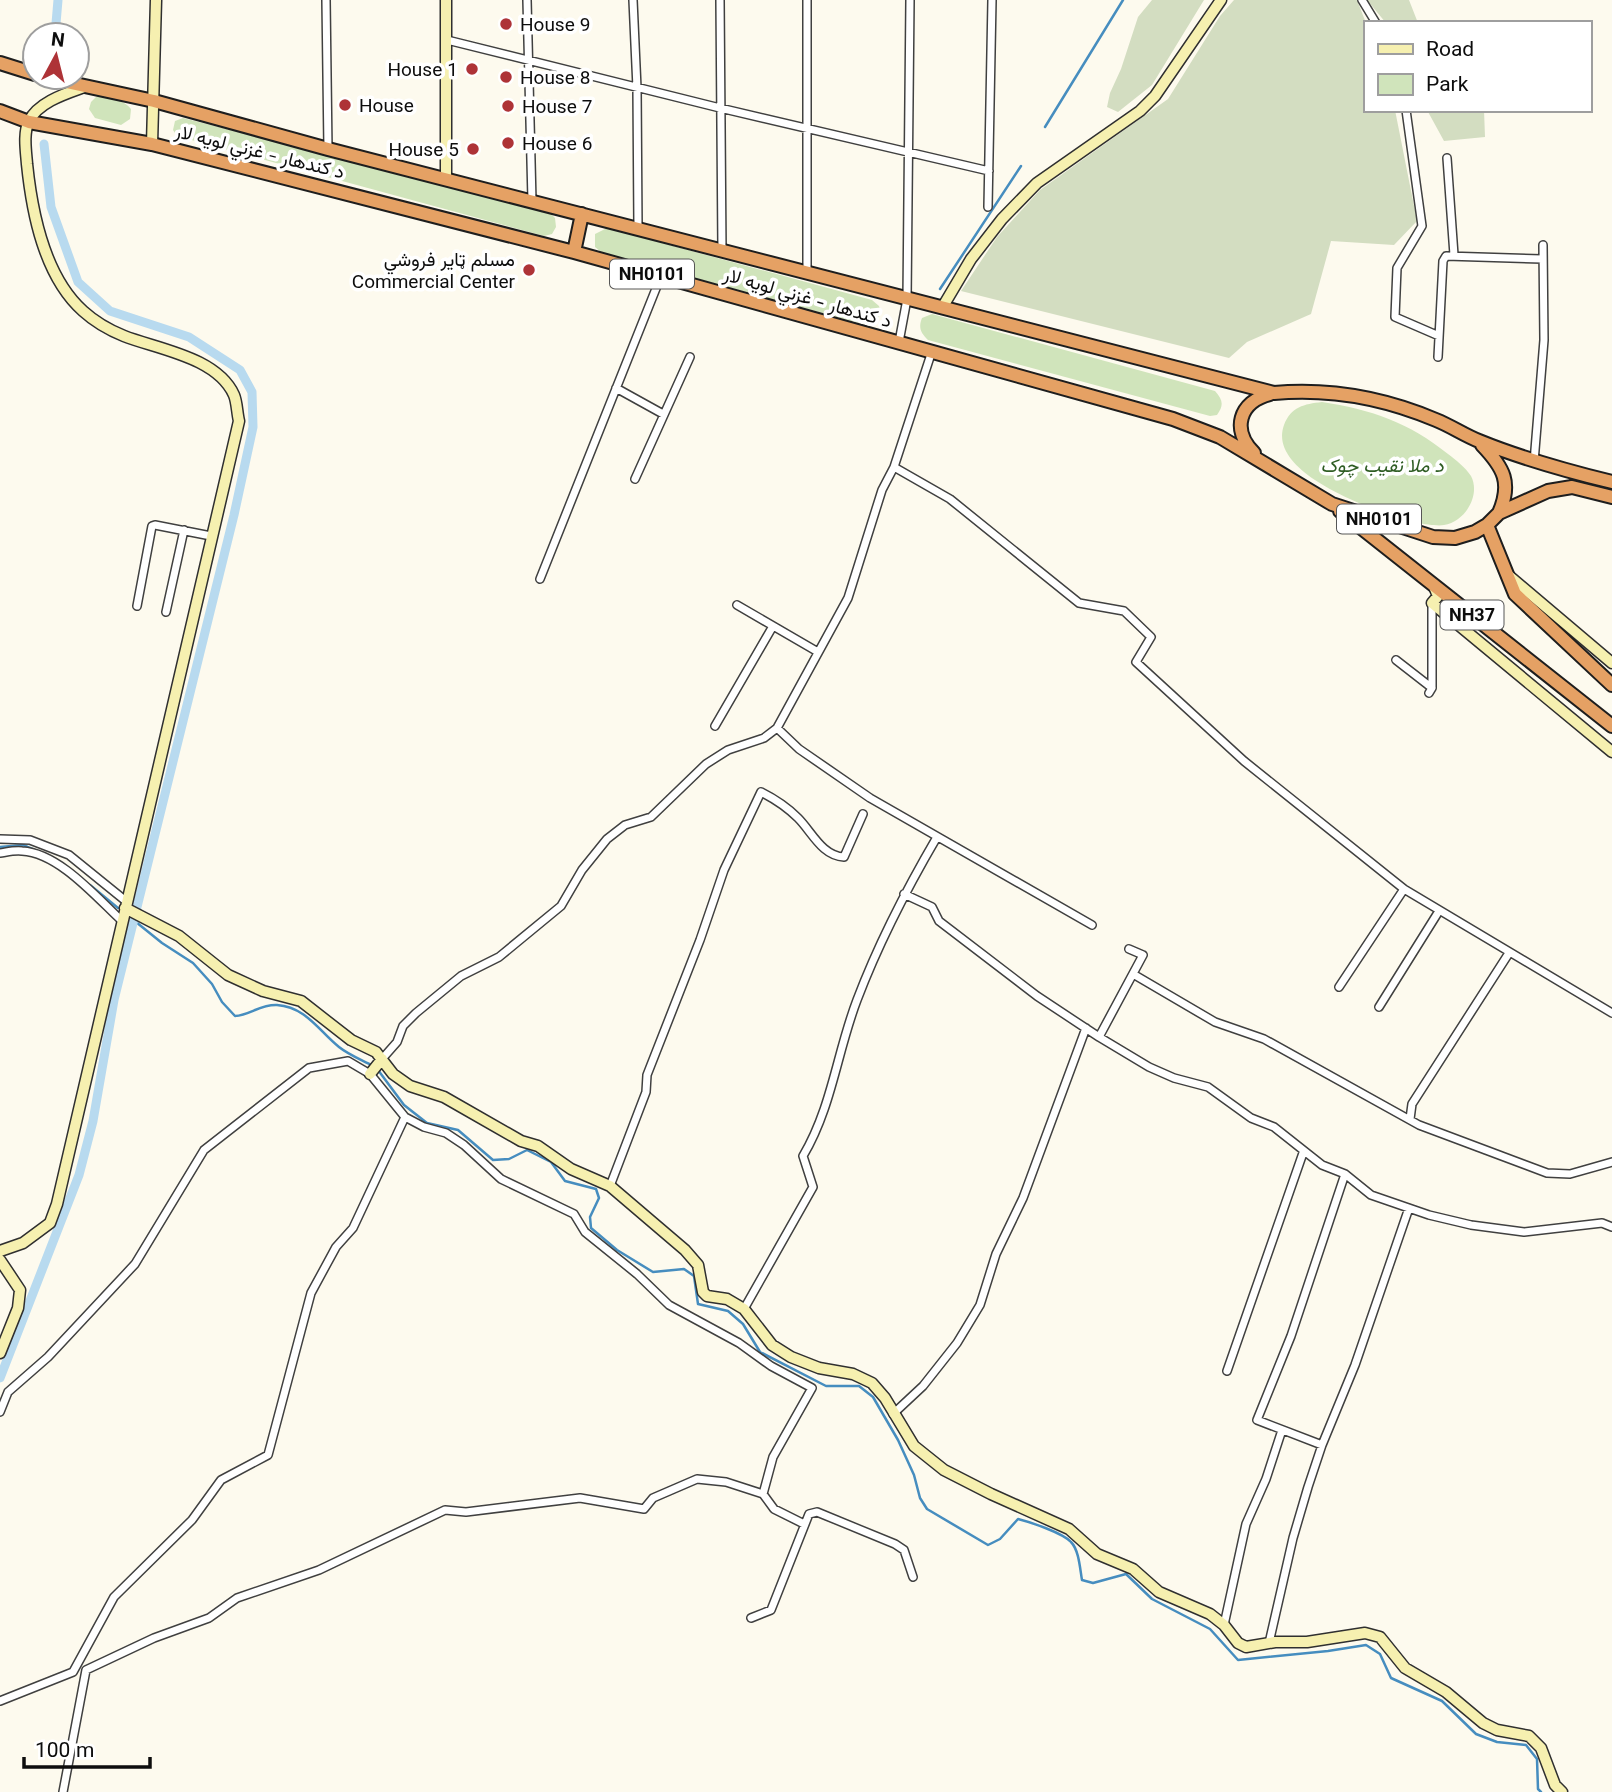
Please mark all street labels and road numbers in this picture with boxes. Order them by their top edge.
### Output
street label: د کندهار - غزني لويه لار [171,118,347,189]
road number: NH0101 [610,260,694,288]
street label: د کندهار - غزني لويه لار [719,261,895,337]
road number: NH0101 [1337,504,1421,534]
road number: NH37 [1440,600,1504,630]

